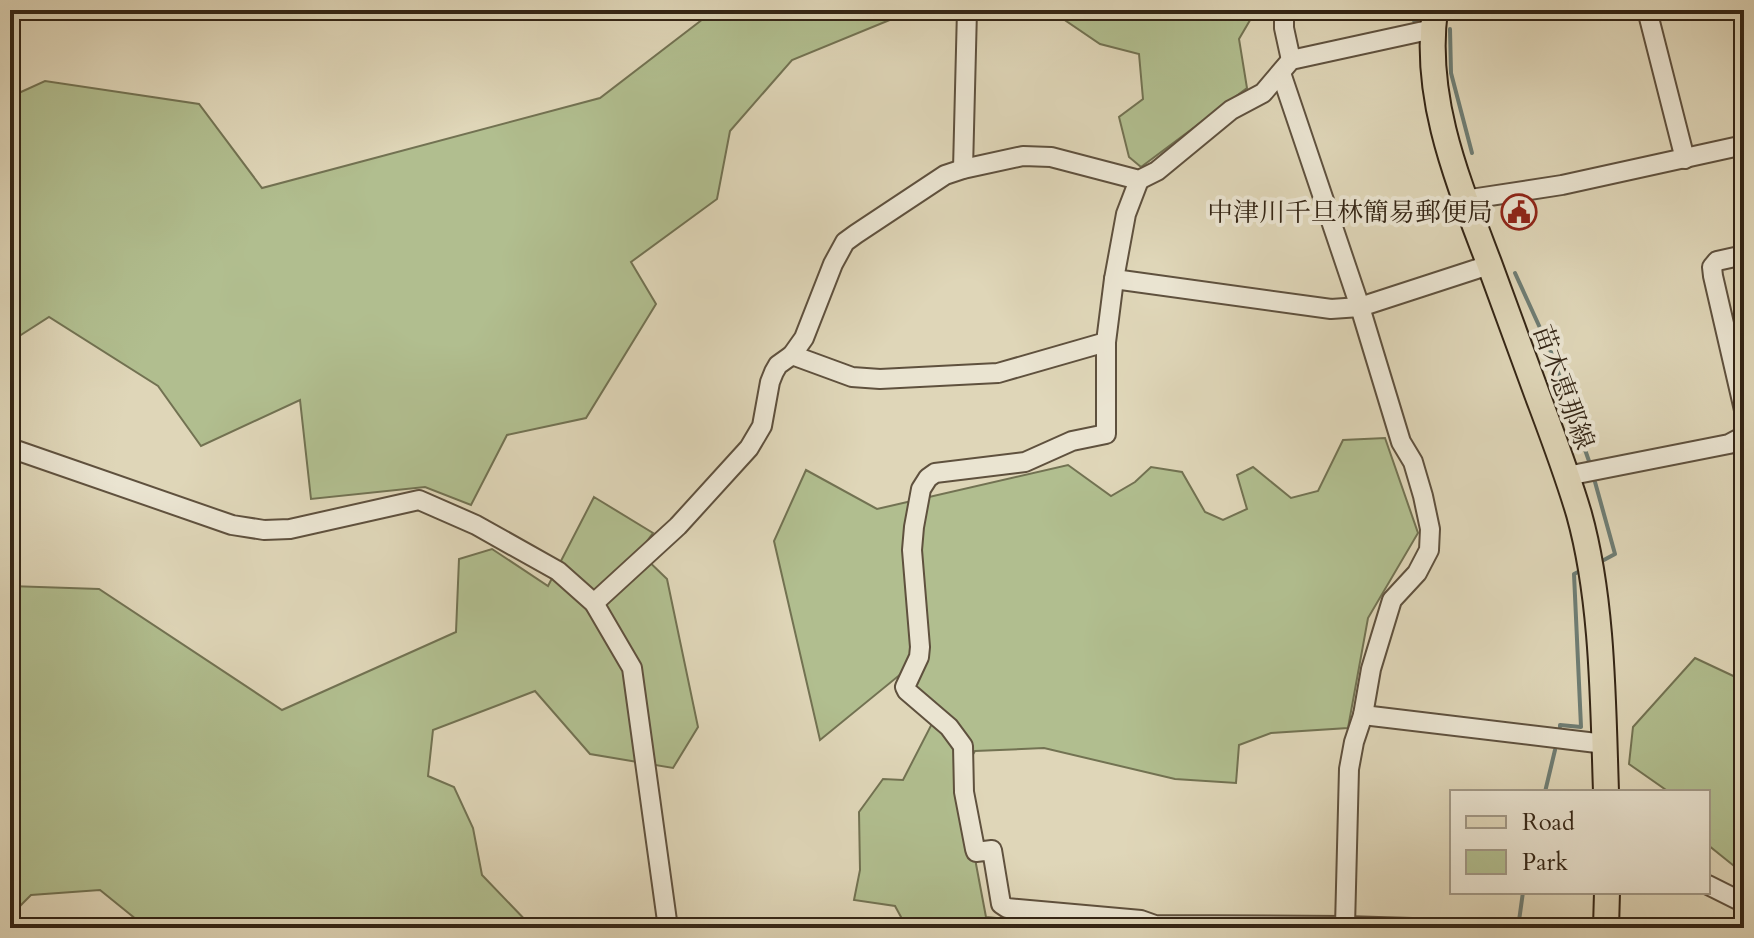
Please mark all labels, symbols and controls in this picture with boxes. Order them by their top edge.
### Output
public building icon: 中津川千旦林簡易郵便局 [1500,193,1538,231]
place label: 中津川千旦林簡易郵便局 [1207,195,1493,230]
street label: 苗木恵那線 [1525,320,1602,454]
legend [1450,790,1710,894]
text: Road [1522,806,1575,839]
text: Park [1522,846,1568,879]

